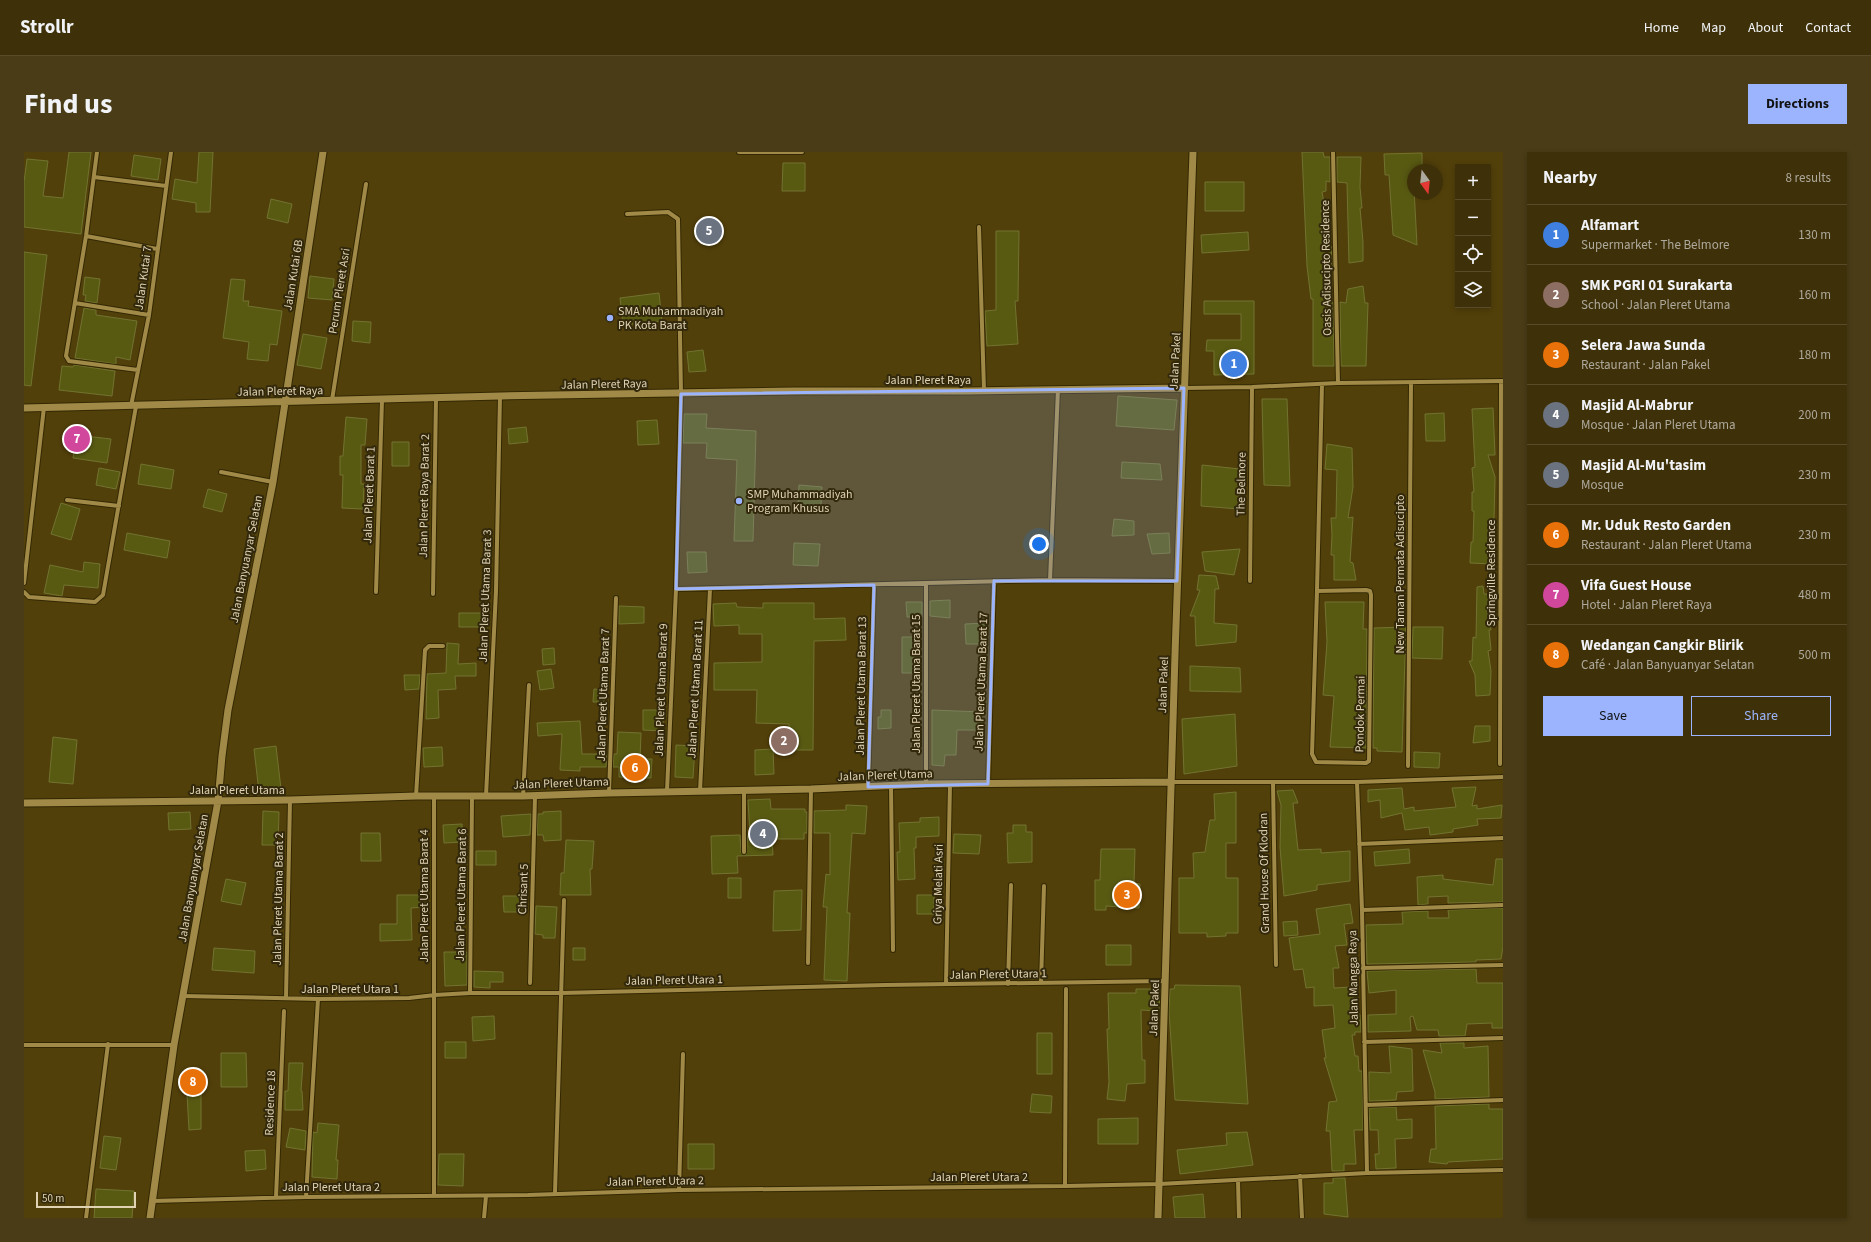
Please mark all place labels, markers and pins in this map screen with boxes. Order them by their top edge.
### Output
pin: 5 [696,216,722,246]
place label: SMA Muhammadiyah PK Kota Barat [618,303,723,334]
marker: SMA Muhammadiyah PK Kota Barat [605,313,615,323]
pin: 1 [1221,349,1247,379]
pin: 7 [64,424,90,454]
place label: SMP Muhammadiyah Program Khusus [747,486,853,517]
marker: SMP Muhammadiyah Program Khusus [734,496,744,506]
pin: 2 [771,726,797,756]
pin: 6 [622,753,648,783]
pin: 4 [750,819,776,849]
pin: 3 [1114,880,1140,910]
pin: 8 [180,1067,206,1097]

